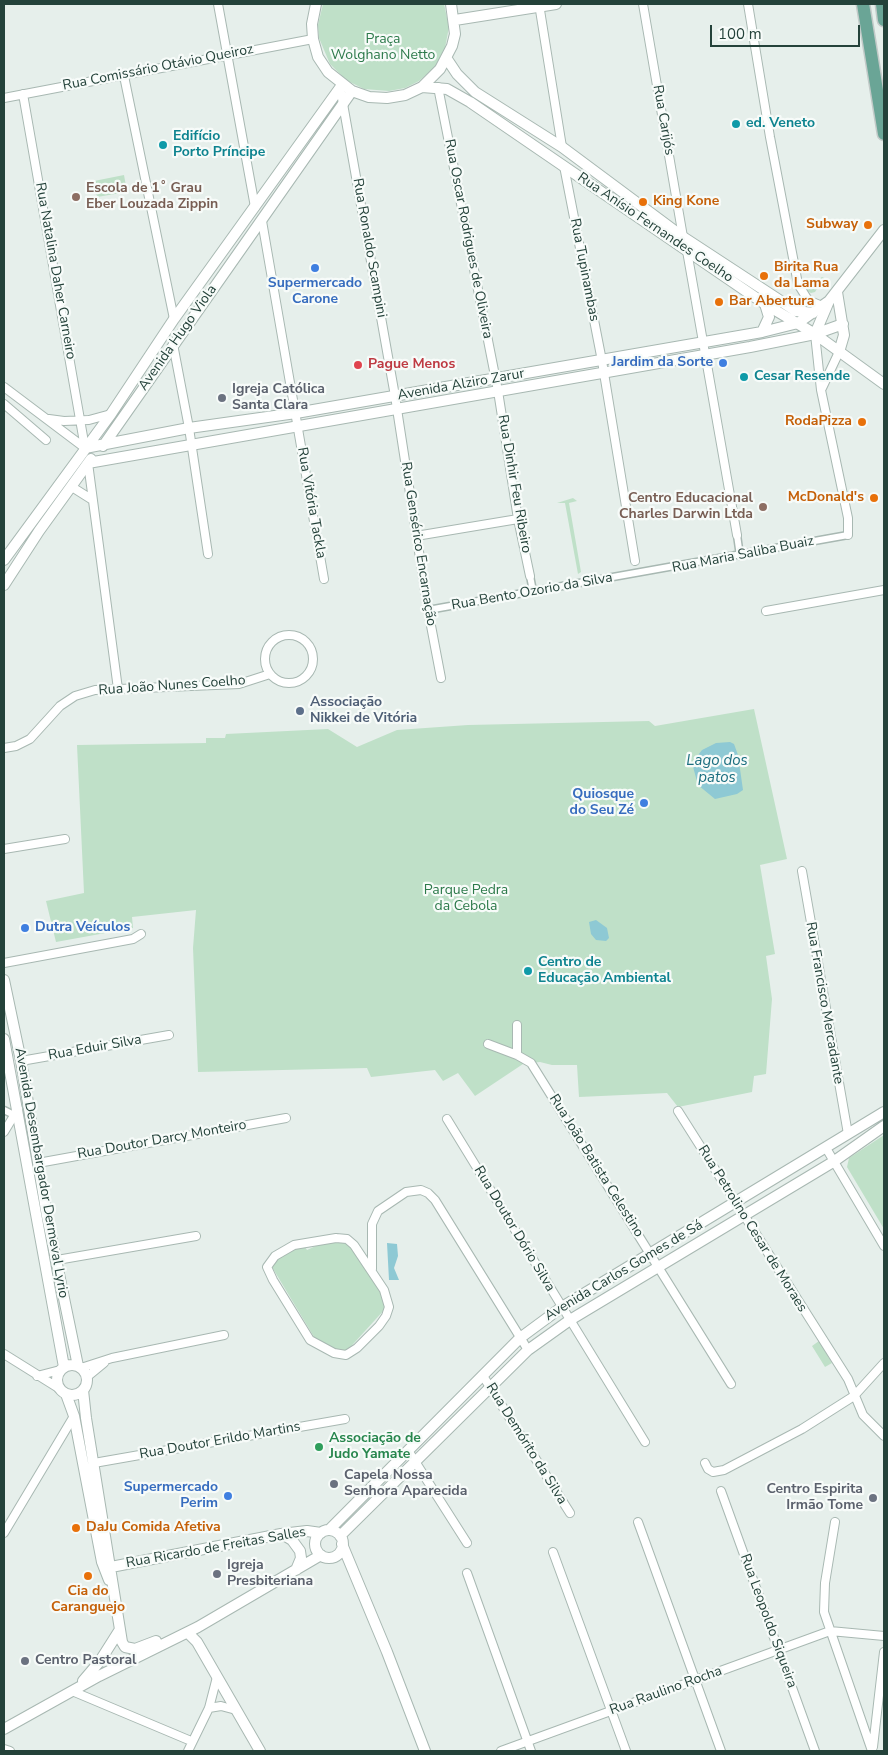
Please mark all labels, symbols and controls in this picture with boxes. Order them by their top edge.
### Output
scale bar [713,15,863,47]
text: 100 m [718,24,762,44]
park label: Praça Wolghano Netto [331,32,435,64]
street label: Rua Comissário Otávio Queiroz [61,41,255,95]
street label: Rua Carijós [649,84,677,156]
place label: ed. Veneto [746,116,815,132]
marker: ed. Veneto [730,118,742,130]
place label: Edifício Porto Príncipe [173,129,265,162]
street label: Rua Oscar Rodrigues de Oliveira [440,138,496,340]
marker: Edifício Porto Príncipe [157,139,169,151]
street label: Rua Anísio Fernandes Coelho [574,170,736,286]
street label: Rua Ronaldo Scampini [348,177,390,319]
street label: Rua Natalina Daher Carneiro [31,181,79,361]
place label: Escola de 1˚ Grau Eber Louzada Zippin [86,181,218,213]
marker: Escola de 1˚ Grau Eber Louzada Zippin [70,191,82,203]
place label: King Kone [653,194,719,210]
marker: King Kone [637,196,649,208]
street label: Rua Tupinambas [566,217,602,323]
place label: Subway [806,217,858,233]
marker: Subway [862,219,874,231]
place label: Birita Rua da Lama [774,260,838,292]
marker: Supermercado Carone [309,262,321,274]
marker: Birita Rua da Lama [758,270,770,282]
place label: Supermercado Carone [268,276,362,308]
street label: Avenida Hugo Viola [135,282,221,394]
place label: Bar Abertura [729,294,814,310]
marker: Bar Abertura [713,296,725,308]
place label: Jardim da Sorte [611,355,713,371]
place label: Pague Menos [368,357,455,373]
marker: Jardim da Sorte [717,357,729,369]
marker: Pague Menos [352,359,364,371]
street label: Avenida Alziro Zarur [396,366,526,404]
place label: Cesar Resende [754,369,850,385]
marker: Cesar Resende [738,371,750,383]
place label: Igreja Católica Santa Clara [232,382,325,414]
marker: Igreja Católica Santa Clara [216,392,228,404]
street label: Rua Dinhir Feu Ribeiro [494,414,534,554]
place label: RodaPizza [785,414,852,430]
marker: RodaPizza [856,416,868,428]
street label: Rua Vitória Tackla [293,446,329,560]
street label: Rua Gensérico Encarnação [397,461,439,627]
place label: McDonald's [788,490,864,506]
place label: Centro Educacional Charles Darwin Ltda [619,491,753,524]
marker: McDonald's [868,492,880,504]
marker: Centro Educacional Charles Darwin Ltda [757,501,769,513]
street label: Rua Maria Saliba Buaiz [671,533,815,577]
street label: Rua Bento Ozorio da Silva [450,570,614,614]
street label: Rua João Nunes Coelho [98,672,246,700]
place label: Associação Nikkei de Vitória [310,695,417,728]
marker: Associação Nikkei de Vitória [294,705,306,717]
water label: Lago dos patos [686,752,748,787]
place label: Quiosque do Seu Zé [570,787,634,820]
marker: Quiosque do Seu Zé [638,797,650,809]
park label: Parque Pedra da Cebola [424,883,508,916]
place label: Dutra Veículos [35,920,130,936]
street label: Rua Francisco Mercadante [801,921,847,1085]
marker: Dutra Veículos [19,922,31,934]
place label: Centro de Educação Ambiental [538,955,671,988]
marker: Centro de Educação Ambiental [522,965,534,977]
street label: Rua Eduir Silva [47,1032,143,1064]
street label: Avenida Desembargador Dermeval Lyrio [11,1046,71,1300]
street label: Rua João Batista Celestino [545,1091,647,1241]
street label: Rua Doutor Darcy Monteiro [76,1117,248,1163]
street label: Rua Petrolino Cesar de Moraes [694,1143,810,1315]
street label: Rua Doutor Dório Silva [470,1163,558,1295]
street label: Avenida Carlos Gomes de Sá [542,1217,706,1325]
street label: Rua Demórito da Silva [482,1380,570,1508]
street label: Rua Doutor Erildo Martins [138,1419,302,1463]
place label: Associação de Judo Yamate [329,1431,421,1464]
marker: Associação de Judo Yamate [313,1441,325,1453]
place label: Capela Nossa Senhora Aparecida [344,1468,467,1500]
marker: Capela Nossa Senhora Aparecida [328,1478,340,1490]
place label: Supermercado Perim [124,1480,218,1512]
place label: Centro Espirita Irmão Tome [766,1482,863,1514]
marker: Supermercado Perim [222,1490,234,1502]
marker: Centro Espirita Irmão Tome [867,1492,879,1504]
place label: DaJu Comida Afetiva [86,1520,221,1536]
marker: DaJu Comida Afetiva [70,1522,82,1534]
street label: Rua Ricardo de Freitas Salles [125,1524,307,1572]
street label: Rua Leopoldo Siqueira [736,1552,800,1690]
place label: Igreja Presbiteriana [227,1558,313,1590]
marker: Igreja Presbiteriana [211,1568,223,1580]
marker: Cia do Caranguejo [82,1570,94,1582]
place label: Cia do Caranguejo [51,1584,125,1616]
place label: Centro Pastoral [35,1653,137,1669]
marker: Centro Pastoral [19,1655,31,1667]
street label: Rua Raulino Rocha [607,1663,725,1719]

